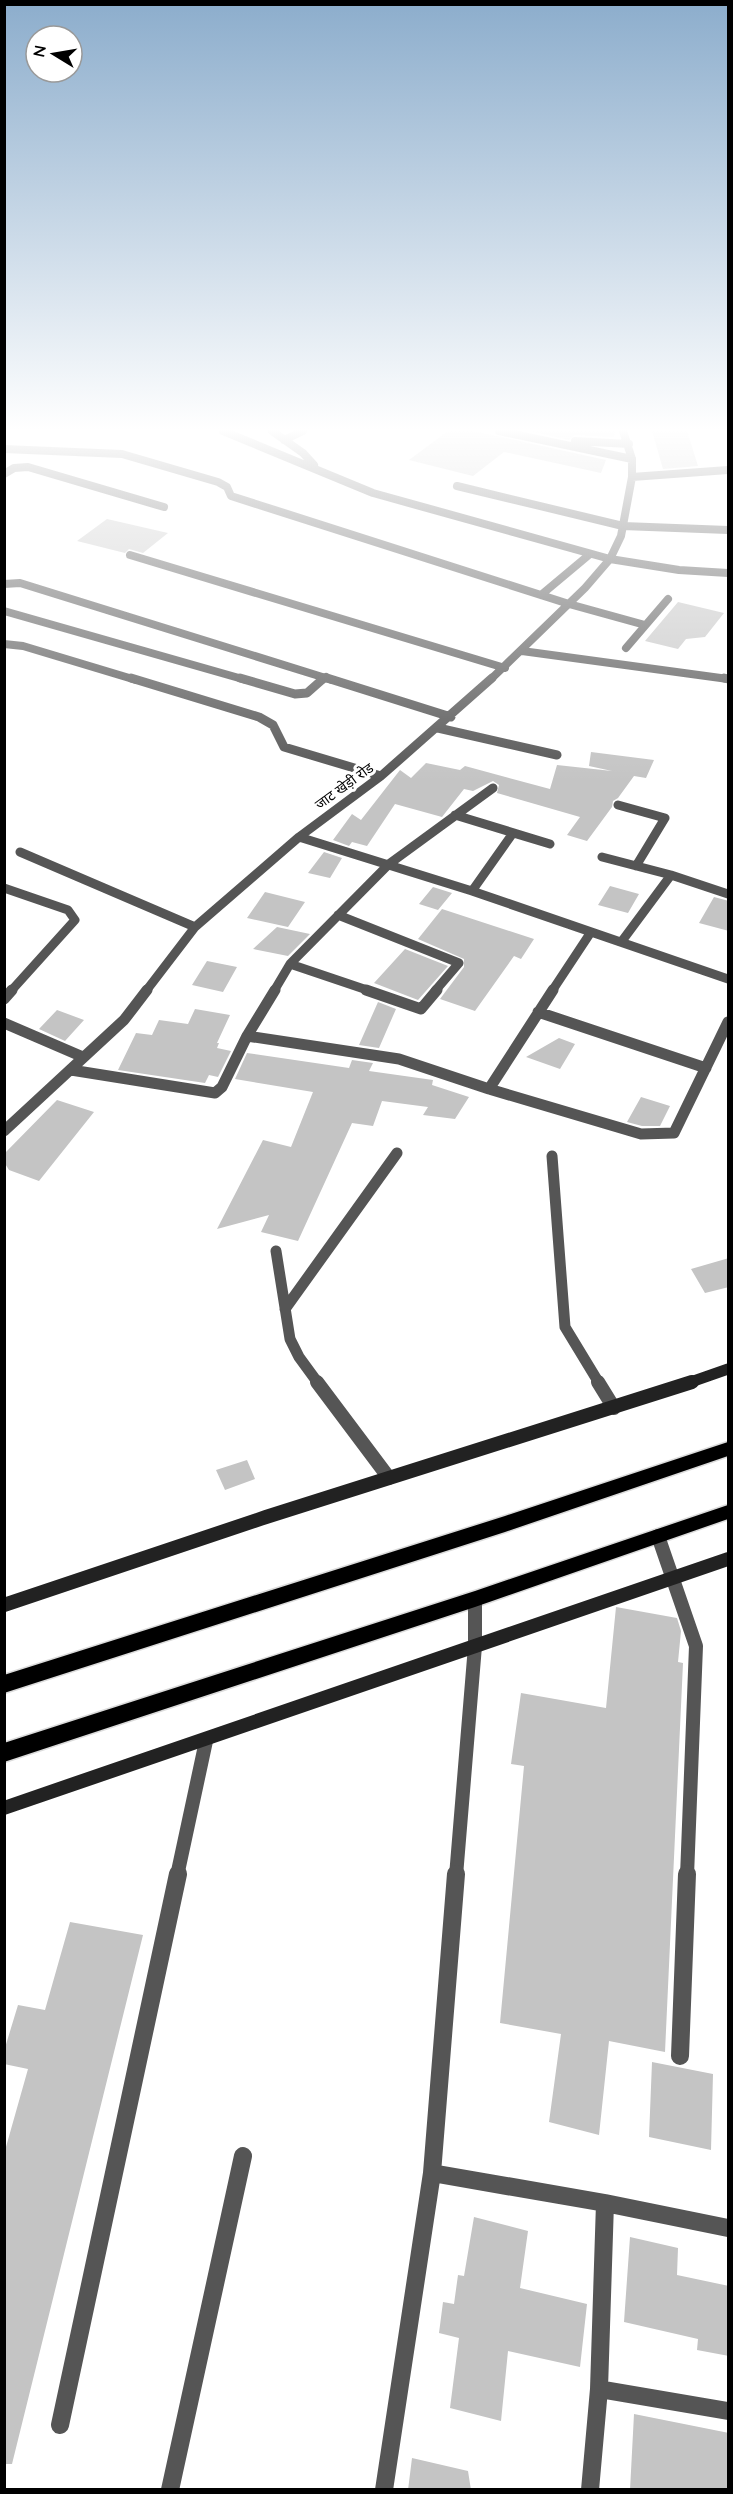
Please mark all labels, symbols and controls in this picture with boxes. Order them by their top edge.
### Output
north arrow [24,24,84,84]
text: N [28,43,50,59]
street label: जाट खेड़ी रोड [311,758,377,813]

